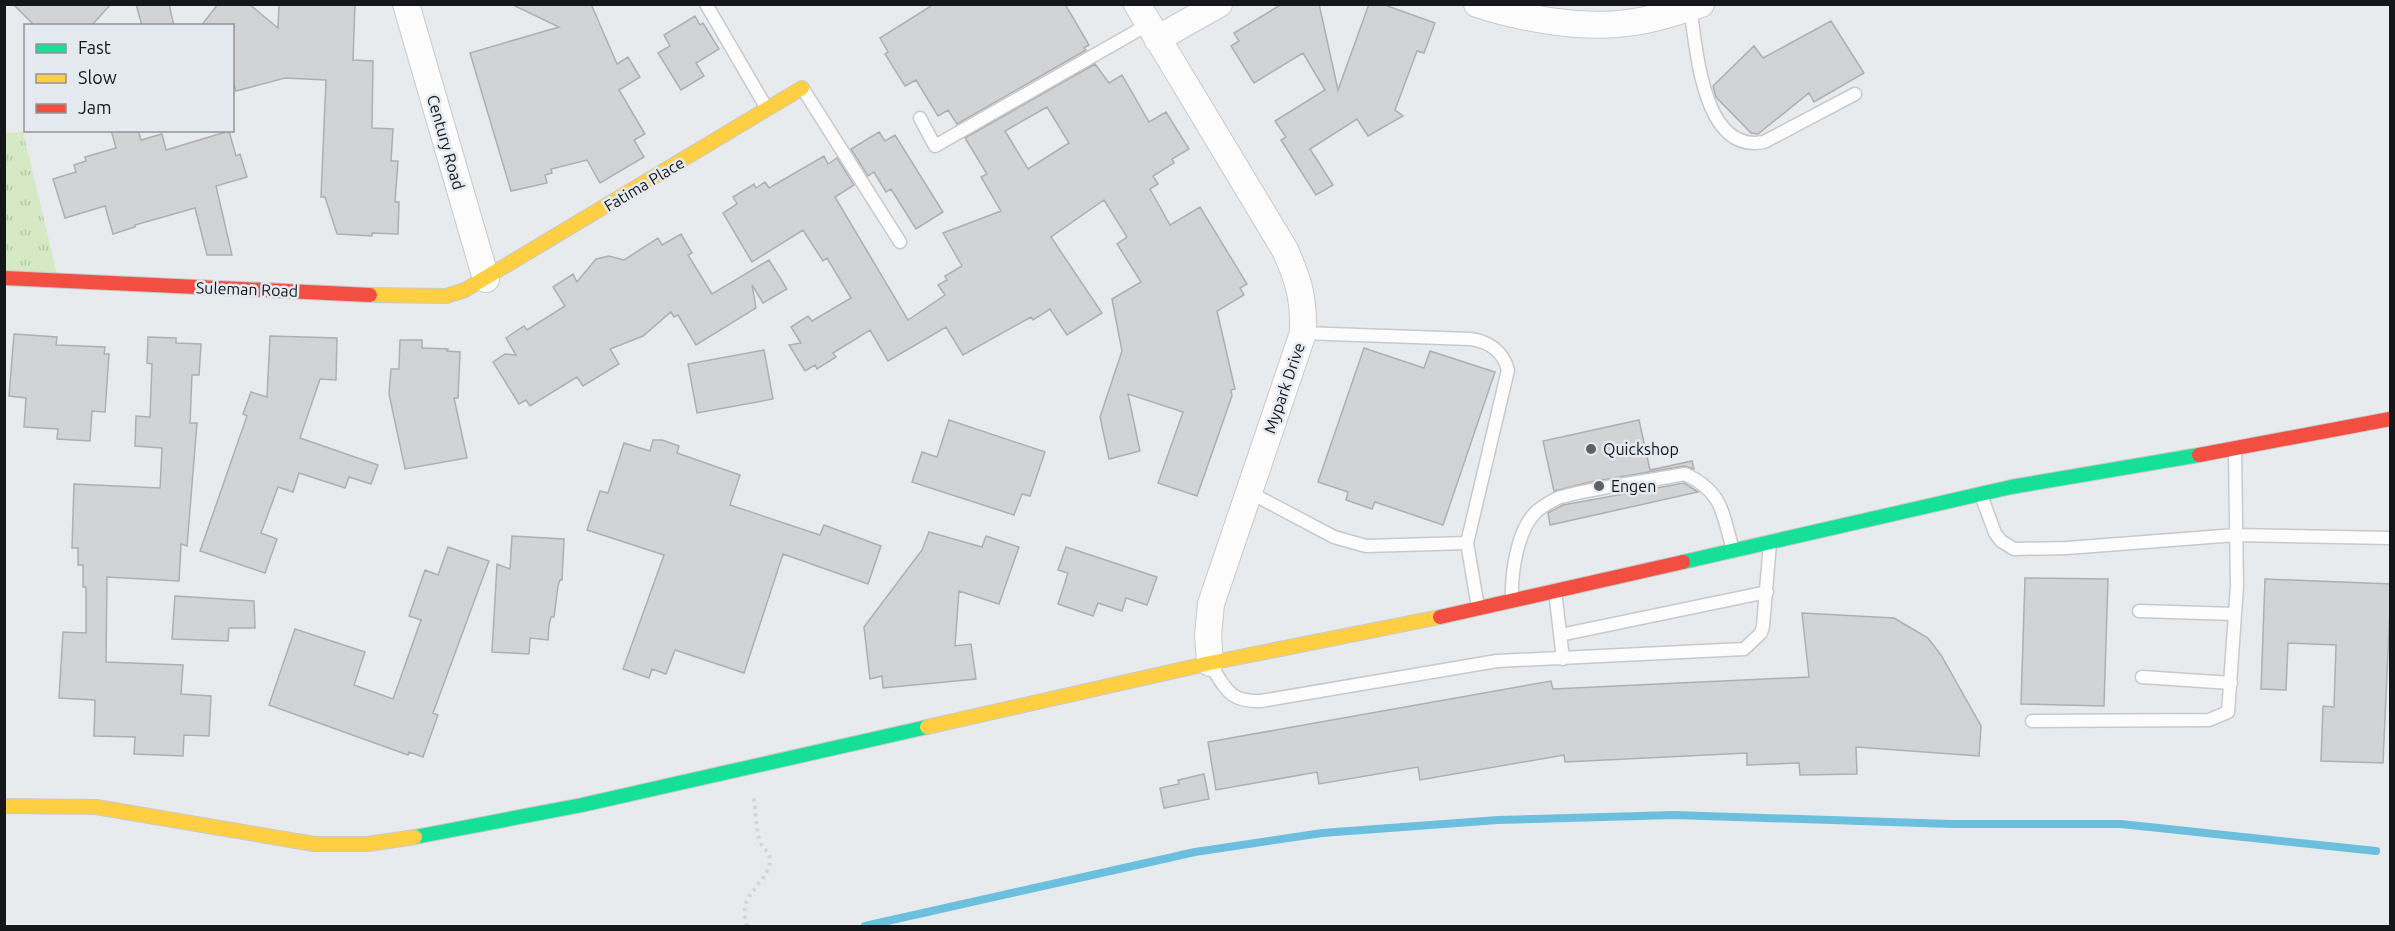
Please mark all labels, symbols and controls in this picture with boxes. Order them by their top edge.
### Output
legend [24,24,234,132]
text: Fast [78,37,111,57]
text: Slow [78,67,117,87]
street label: Century Road [424,92,468,192]
text: Jam [78,97,112,117]
street label: Fatima Place [601,153,687,215]
street label: Suleman Road [196,278,298,300]
street label: Mypark Drive [1260,340,1308,436]
place label: Quickshop [1603,440,1679,458]
marker: Quickshop [1584,442,1598,456]
place label: Engen [1611,477,1656,495]
marker: Engen [1592,479,1606,493]

